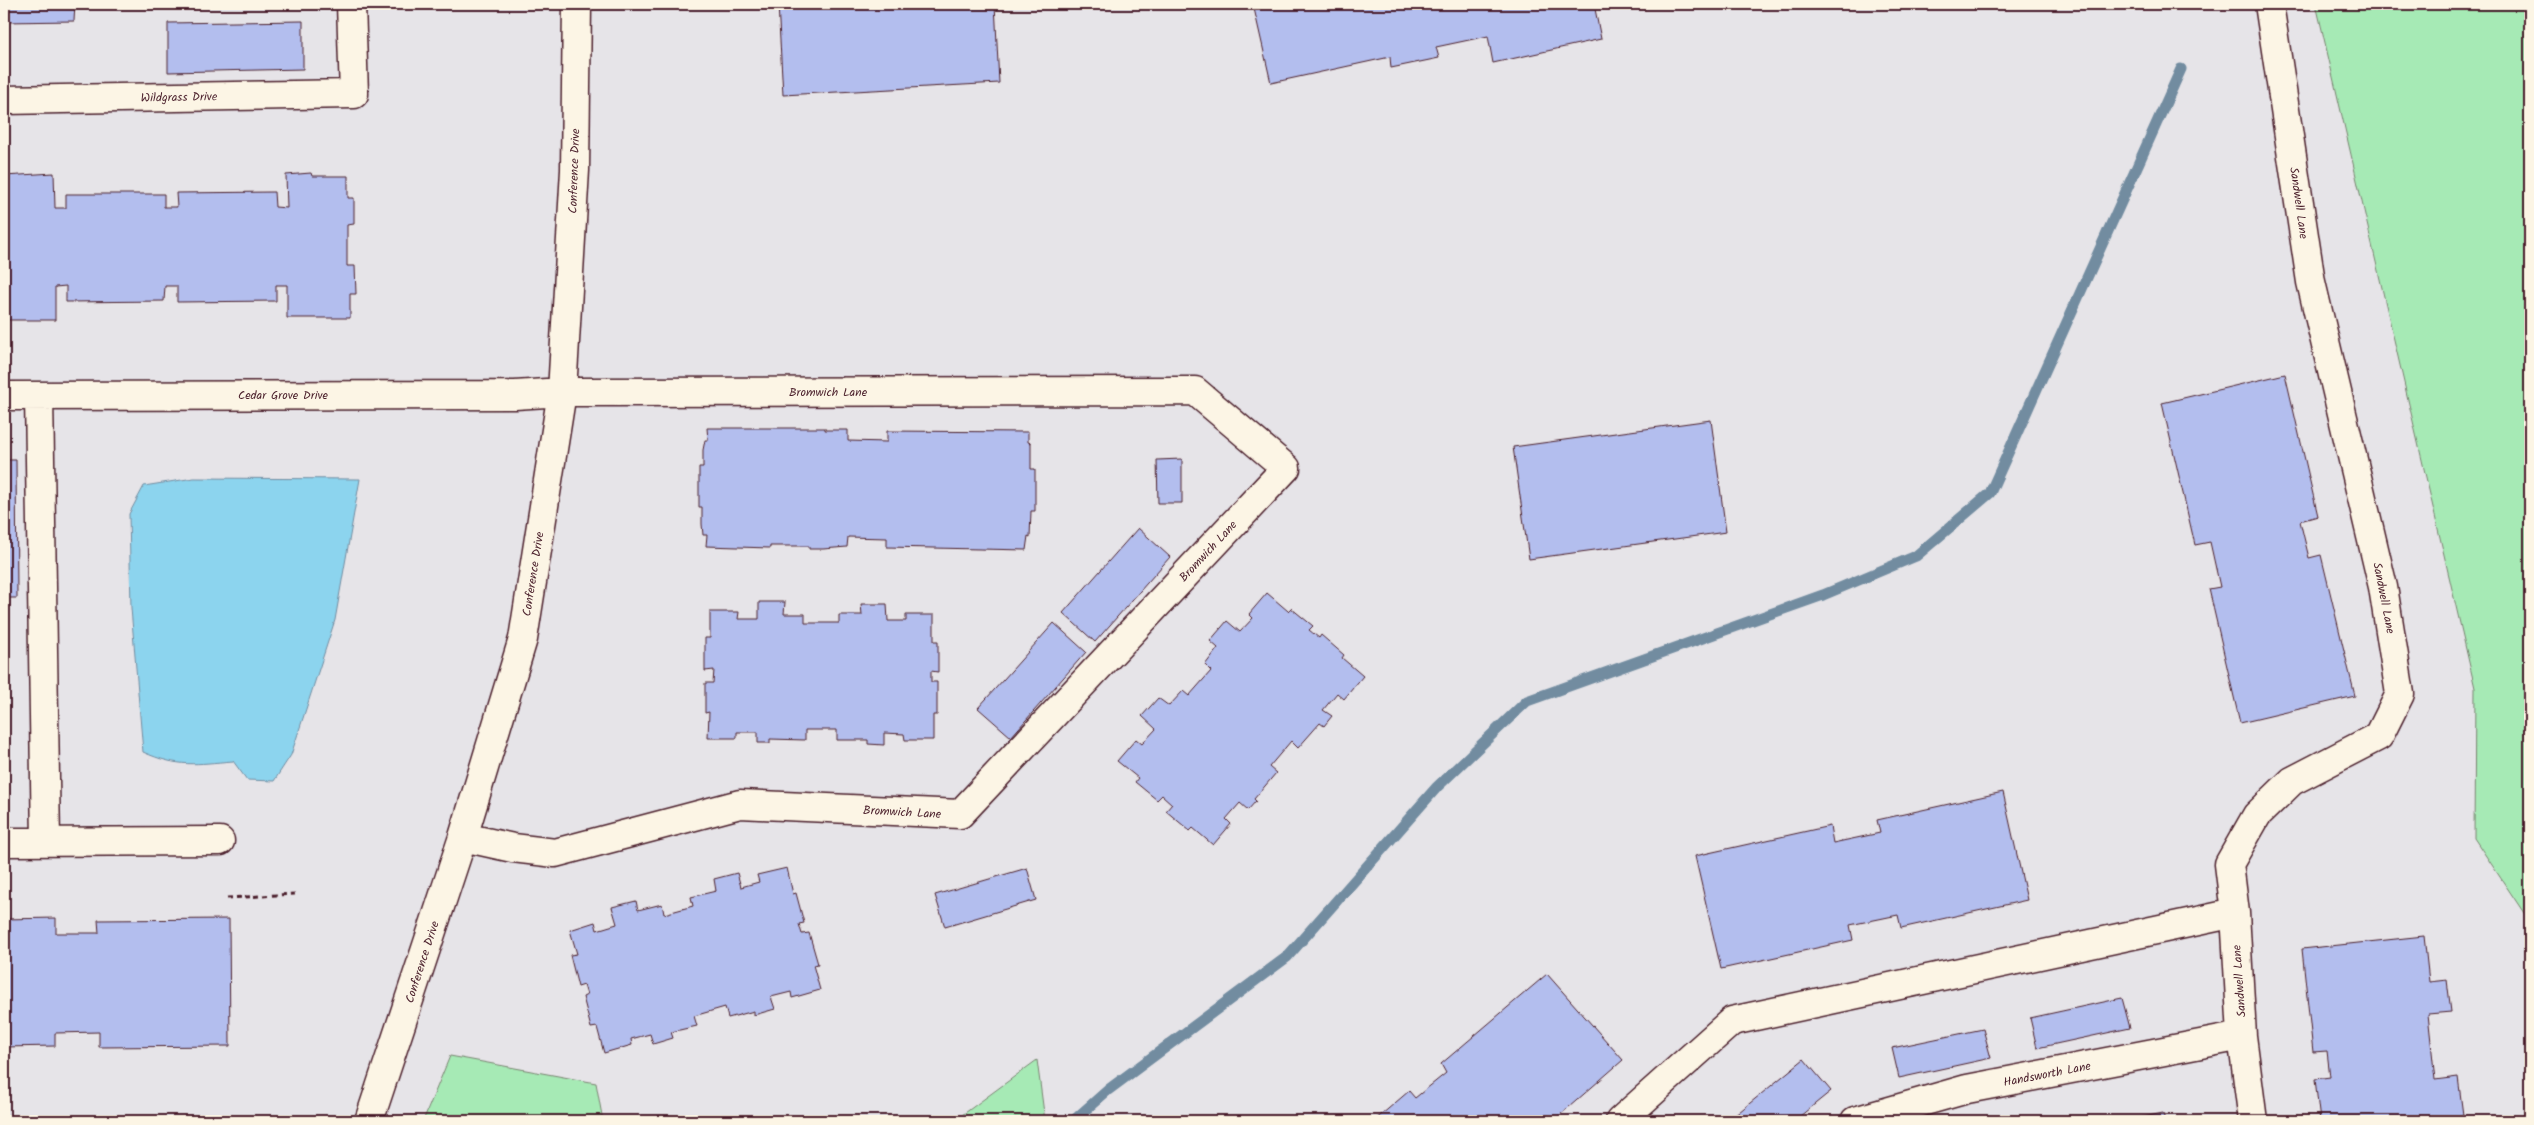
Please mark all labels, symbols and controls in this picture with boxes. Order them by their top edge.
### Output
street label: Wildgrass Drive [141,87,218,108]
street label: Conference Drive [564,127,586,214]
street label: Sandwell Lane [2284,166,2313,241]
street label: Bromwich Lane [789,383,868,402]
street label: Cedar Grove Drive [238,386,329,405]
street label: Bromwich Lane [1175,516,1242,586]
street label: Conference Drive [517,530,550,618]
street label: Sandwell Lane [2367,561,2400,636]
street label: Bromwich Lane [862,801,942,824]
street label: Conference Drive [400,918,445,1006]
street label: Sandwell Lane [2227,944,2252,1018]
street label: Handsworth Lane [2002,1057,2093,1092]

